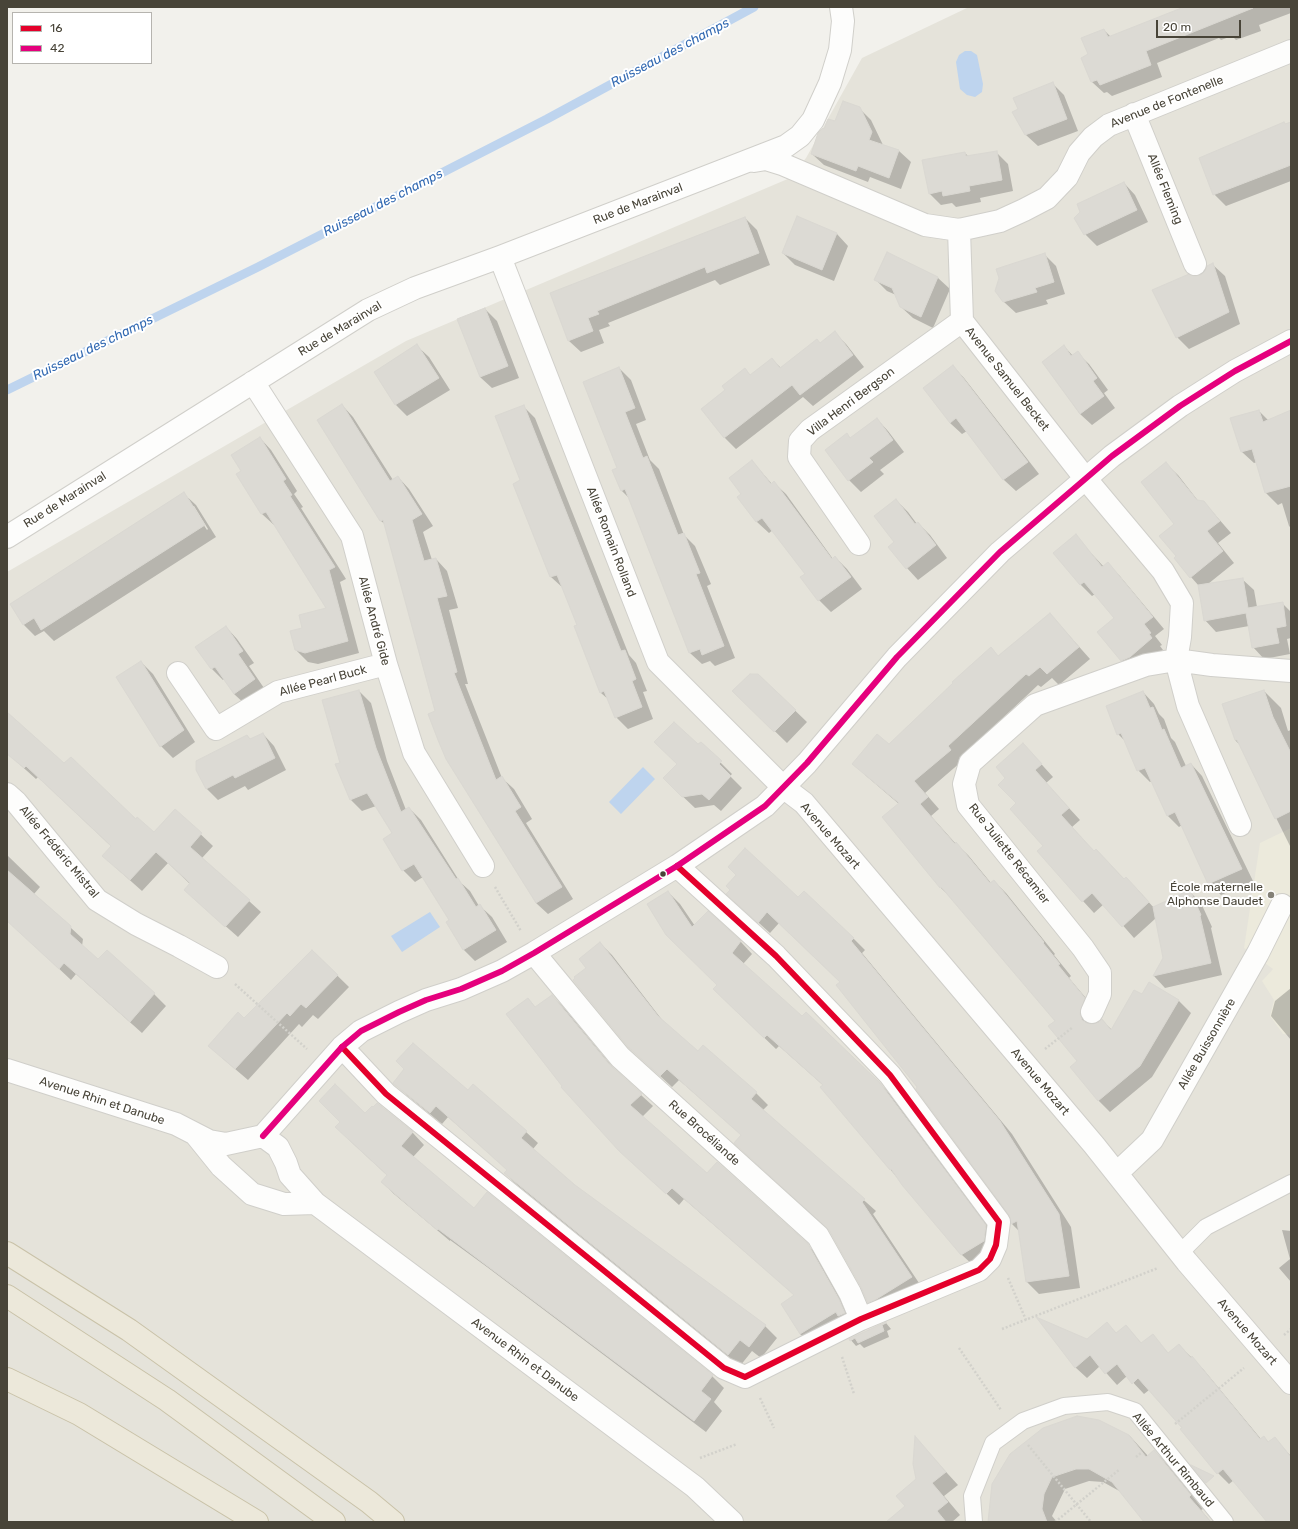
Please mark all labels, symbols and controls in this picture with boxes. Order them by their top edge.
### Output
legend [12,12,152,64]
scale bar [1158,12,1243,38]
water label: Ruisseau des champs [608,15,732,91]
text: 20 m [1163,20,1191,34]
text: 16 [50,21,62,35]
text: 42 [50,41,65,55]
street label: Avenue de Fontenelle [1108,73,1226,131]
street label: Allée Fleming [1144,152,1186,226]
water label: Ruisseau des champs [321,166,445,240]
street label: Rue de Marainval [591,180,685,228]
street label: Rue de Marainval [296,298,384,360]
water label: Ruisseau des champs [30,312,156,384]
street label: Avenue Samuel Becket [962,324,1052,434]
street label: Villa Henri Bergson [804,364,898,440]
street label: Rue de Marainval [21,469,109,531]
street label: Allée Romain Rolland [583,485,639,599]
street label: Allée André Gide [355,575,393,667]
street label: Allée Pearl Buck [278,662,368,700]
street label: Avenue Mozart [797,800,863,872]
street label: Rue Juliette Récamier [965,801,1053,907]
street label: Allée Frédéric Mistral [16,803,102,901]
unlabelled marker [658,869,668,879]
place label: École maternelle Alphonse Daudet [1167,881,1263,909]
marker: École maternelle Alphonse Daudet [1266,890,1276,900]
street label: Allée Buissonnière [1175,996,1239,1092]
street label: Avenue Mozart [1008,1045,1072,1119]
street label: Avenue Rhin et Danube [38,1074,166,1128]
street label: Rue Brocéliande [665,1097,743,1169]
street label: Avenue Mozart [1214,1296,1280,1368]
street label: Avenue Rhin et Danube [468,1315,582,1405]
street label: Allée Arthur Rimbaud [1129,1410,1217,1510]

